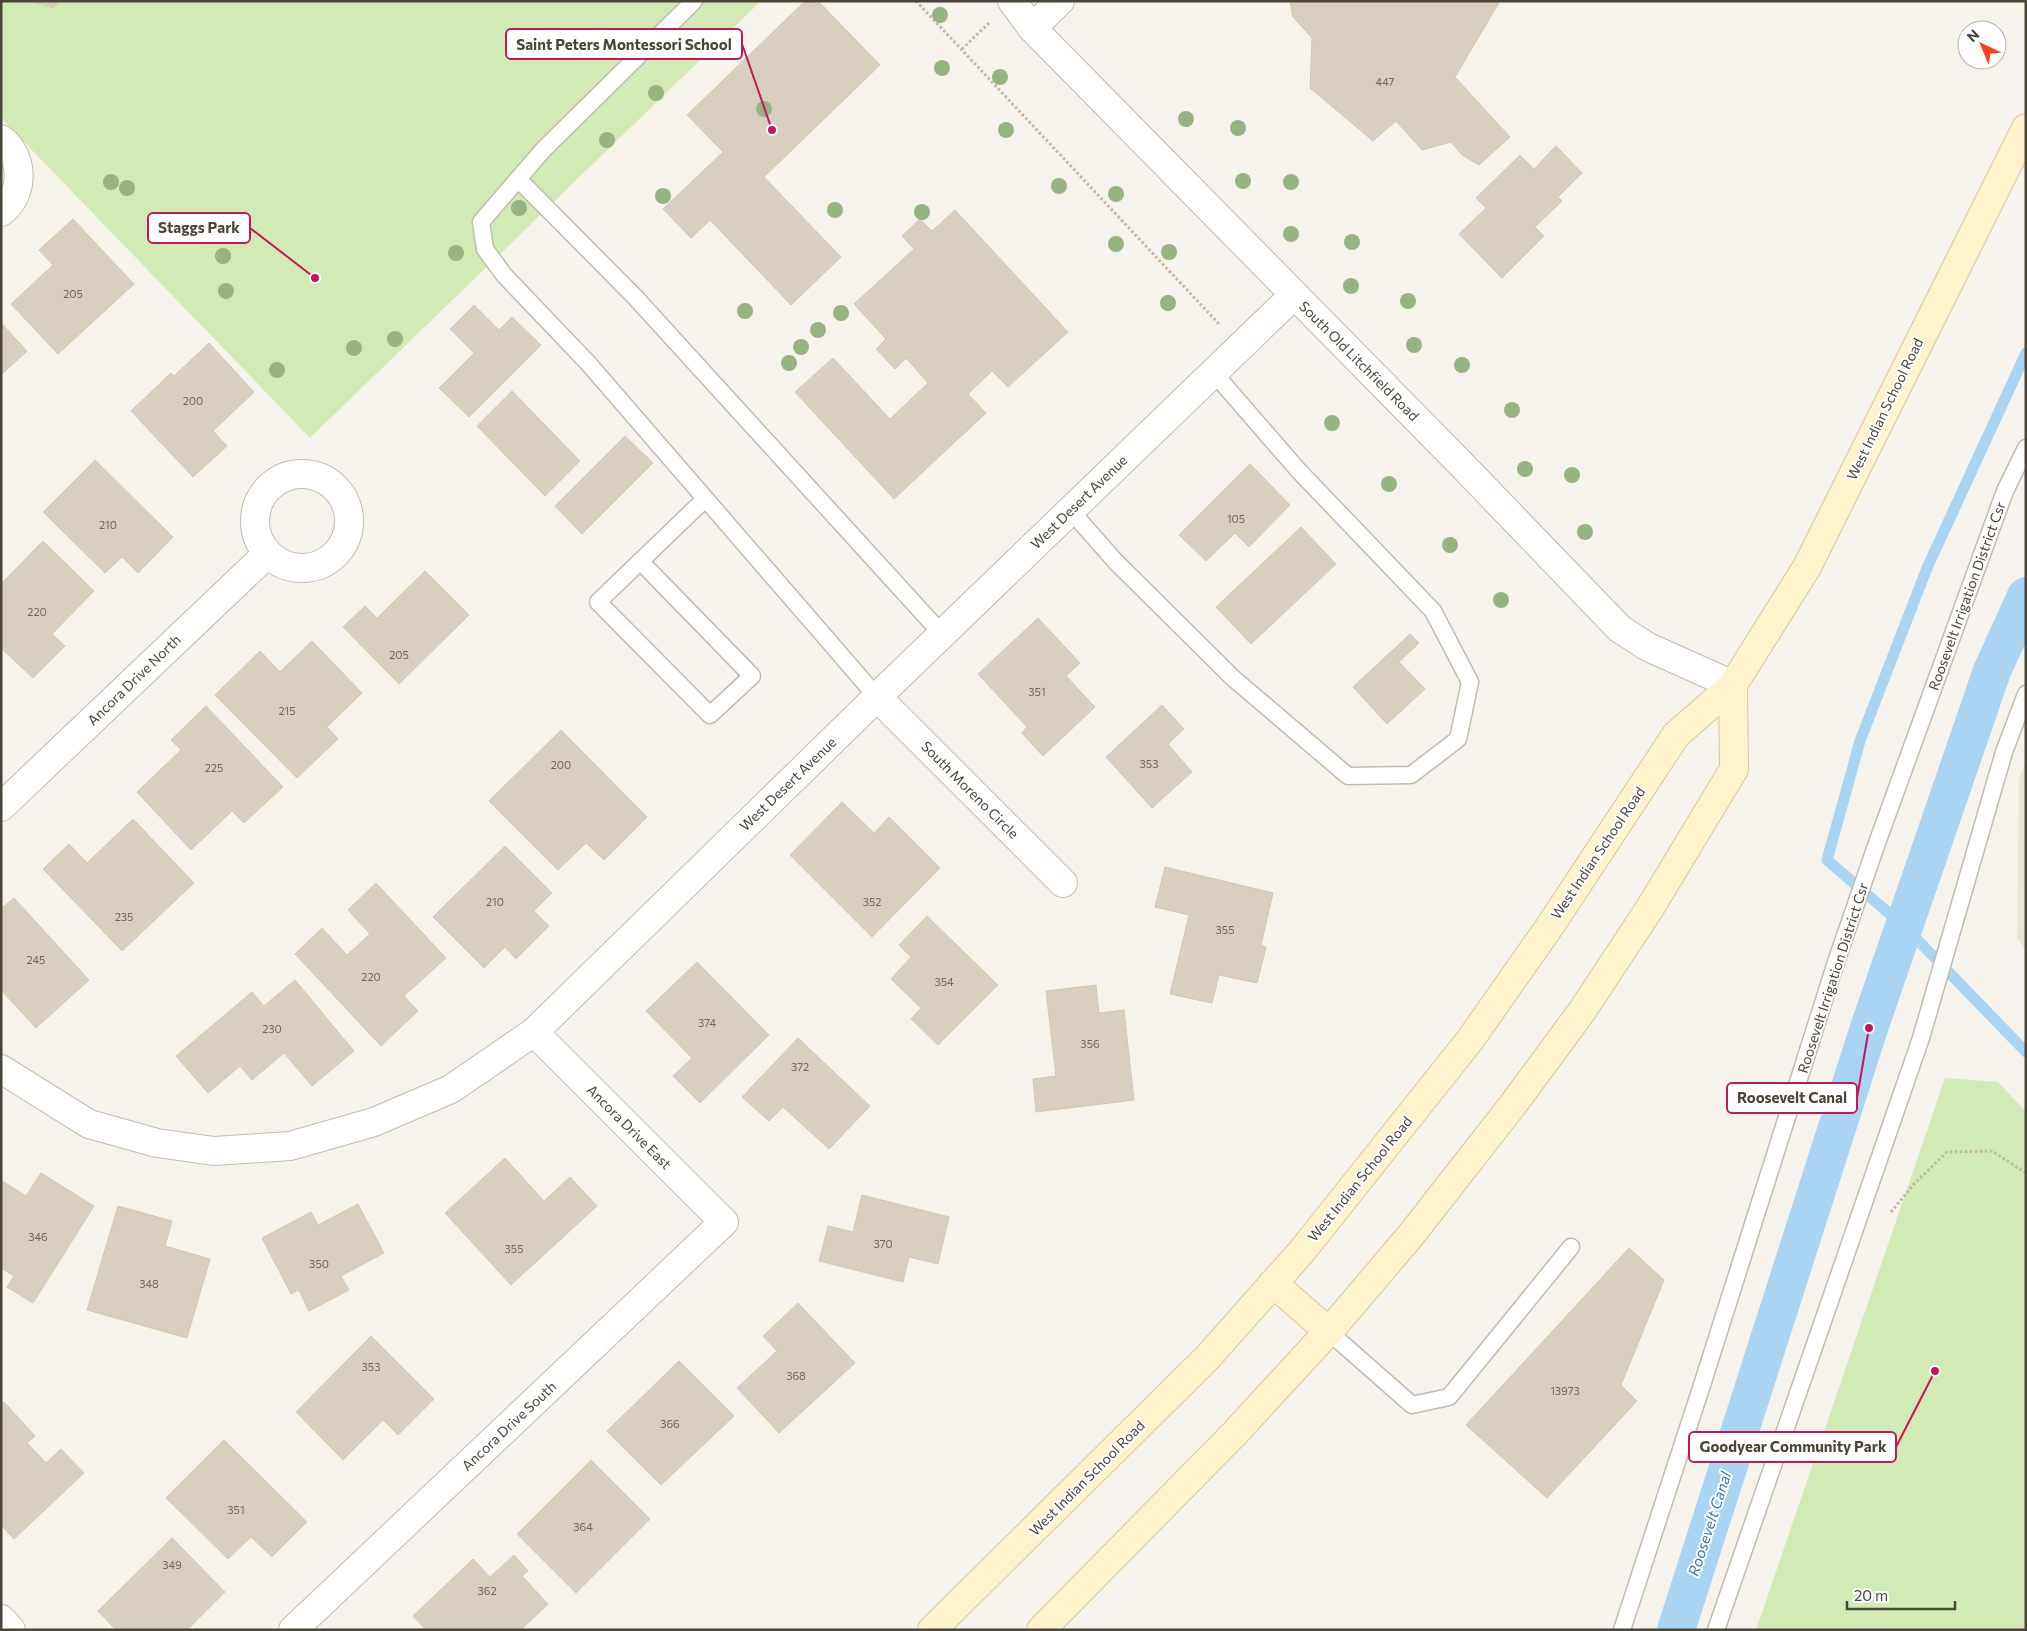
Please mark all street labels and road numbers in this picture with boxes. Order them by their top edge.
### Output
street label: South Old Litchfield Road [1296,297,1423,424]
street label: West Indian School Road [1843,335,1926,483]
street label: West Desert Avenue [1027,451,1130,552]
street label: Roosevelt Irrigation District Csr [1924,499,2009,692]
street label: Ancora Drive North [83,631,184,729]
street label: West Desert Avenue [736,733,839,834]
street label: South Moreno Circle [918,737,1023,842]
street label: West Indian School Road [1547,783,1648,922]
street label: Roosevelt Irrigation District Csr [1794,880,1872,1075]
street label: Ancora Drive East [584,1081,675,1173]
street label: West Indian School Road [1304,1113,1415,1245]
street label: Ancora Drive South [458,1377,559,1474]
street label: West Indian School Road [1026,1417,1148,1539]

